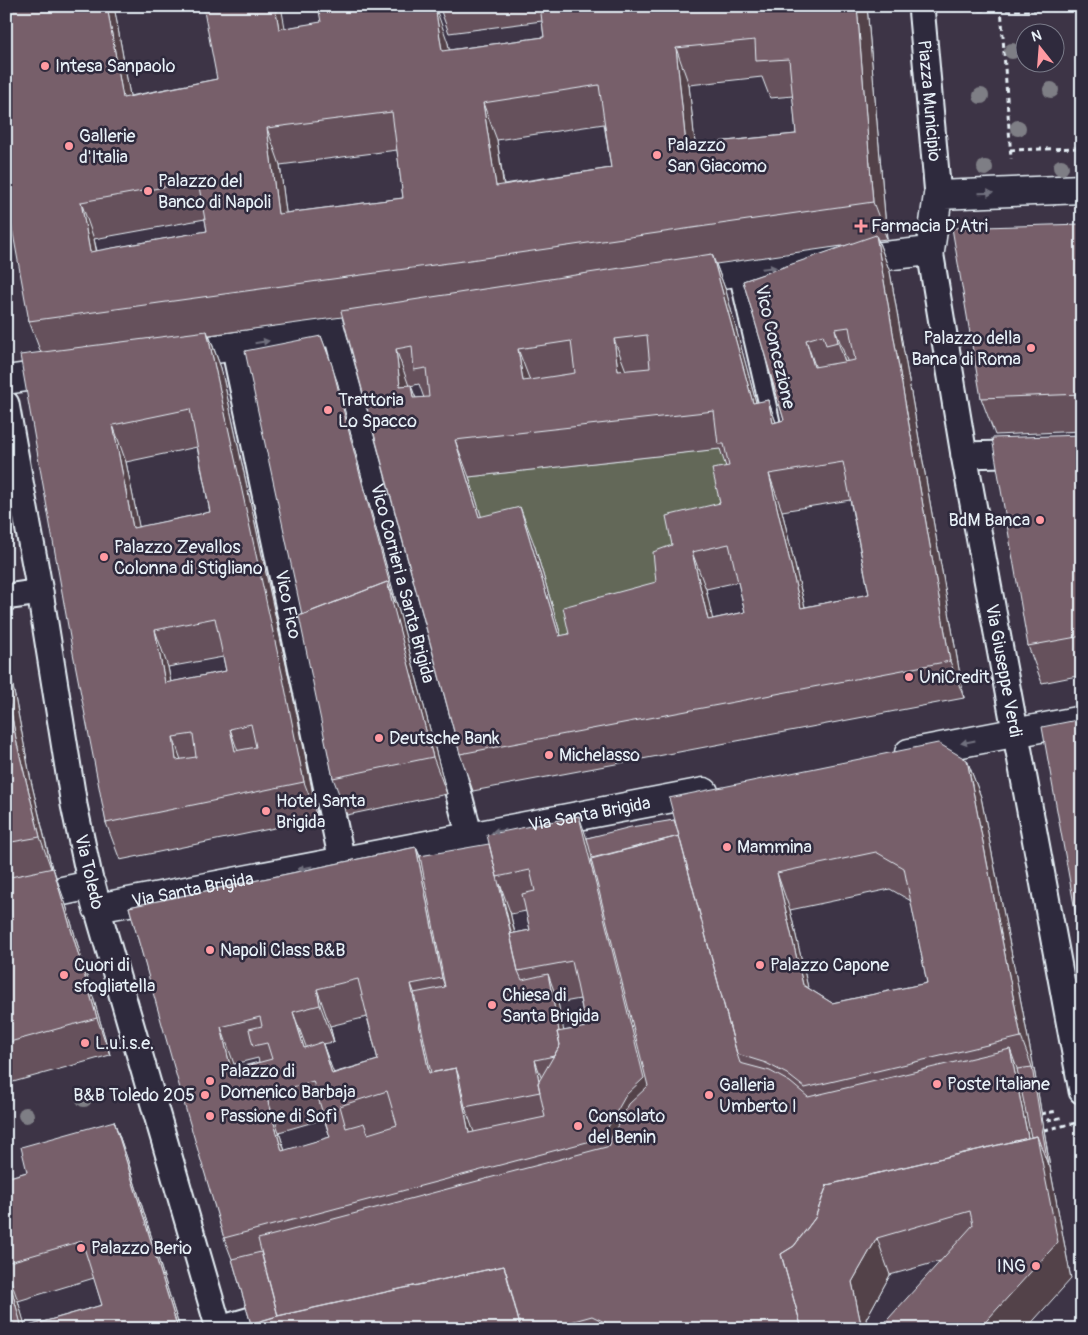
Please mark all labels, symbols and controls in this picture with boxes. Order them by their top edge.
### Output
north arrow [1016,22,1066,72]
text: N [1029,27,1043,46]
street label: Piazza Municipio [913,39,946,163]
place label: Intesa Sanpaolo [55,55,176,78]
marker: Intesa Sanpaolo [39,60,51,72]
place label: Gallerie d'Italia [79,125,135,169]
place label: Palazzo San Giacomo [667,134,767,178]
marker: Gallerie d'Italia [63,140,75,152]
marker: Palazzo San Giacomo [651,149,663,161]
place label: Palazzo del Banco di Napoli [158,170,271,214]
marker: Palazzo del Banco di Napoli [142,185,154,197]
one-way arrow [979,189,995,197]
place label: Farmacia D'Atri [871,215,988,238]
marker: Farmacia D'Atri [855,220,867,232]
one-way arrow [762,264,778,272]
street label: Vico Concezione [750,283,800,411]
place label: Palazzo della Banca di Roma [912,327,1021,371]
one-way arrow [255,338,271,346]
marker: Palazzo della Banca di Roma [1025,342,1037,354]
place label: Trattoria Lo Spacco [338,389,417,433]
marker: Trattoria Lo Spacco [322,404,334,416]
street label: Vico Corrieri a Santa Brigida [365,481,440,686]
place label: BdM Banca [948,509,1030,532]
marker: BdM Banca [1034,514,1046,526]
place label: Palazzo Zevallos Colonna di Stigliano [114,536,263,580]
marker: Palazzo Zevallos Colonna di Stigliano [98,551,110,563]
street label: Vico Fico [270,568,307,641]
street label: Via Giuseppe Verdi [980,602,1028,739]
place label: UniCredit [919,666,990,689]
marker: UniCredit [903,671,915,683]
place label: Deutsche Bank [389,727,500,750]
marker: Deutsche Bank [373,732,385,744]
one-way arrow [961,738,976,746]
place label: Michelasso [559,744,640,767]
marker: Michelasso [543,749,555,761]
place label: Hotel Santa Brigida [276,790,365,834]
street label: Via Santa Brigida [527,791,652,837]
marker: Hotel Santa Brigida [260,805,272,817]
one-way arrow [491,828,507,836]
street label: Via Toledo [69,832,109,912]
place label: Mammina [737,836,812,859]
marker: Mammina [721,841,733,853]
one-way arrow [297,864,313,872]
street label: Via Santa Brigida [130,867,255,913]
place label: Napoli Class B&B [220,939,346,962]
marker: Napoli Class B&B [204,944,216,956]
place label: Cuori di sfogliatella [74,954,155,998]
place label: Palazzo Capone [770,954,889,977]
marker: Palazzo Capone [754,959,766,971]
marker: Cuori di sfogliatella [58,969,70,981]
place label: Chiesa di Santa Brigida [502,984,599,1028]
marker: Chiesa di Santa Brigida [486,999,498,1011]
place label: L.u.i.s.e. [95,1032,154,1055]
marker: L.u.i.s.e. [79,1037,91,1049]
place label: Palazzo di Domenico Barbaja [220,1060,356,1104]
place label: Poste Italiane [947,1073,1050,1096]
place label: Galleria Umberto I [719,1074,797,1118]
marker: Palazzo di Domenico Barbaja [204,1075,216,1087]
marker: Poste Italiane [931,1078,943,1090]
place label: B&B Toledo 205 [73,1084,195,1107]
marker: B&B Toledo 205 [199,1089,211,1101]
marker: Galleria Umberto I [703,1089,715,1101]
place label: Passione di Sofì [220,1105,337,1128]
place label: Consolato del Benin [588,1105,665,1149]
marker: Passione di Sofì [204,1110,216,1122]
marker: Consolato del Benin [572,1120,584,1132]
place label: Palazzo Berio [91,1237,192,1260]
marker: Palazzo Berio [75,1242,87,1254]
place label: ING [997,1255,1026,1278]
marker: ING [1030,1260,1042,1272]

